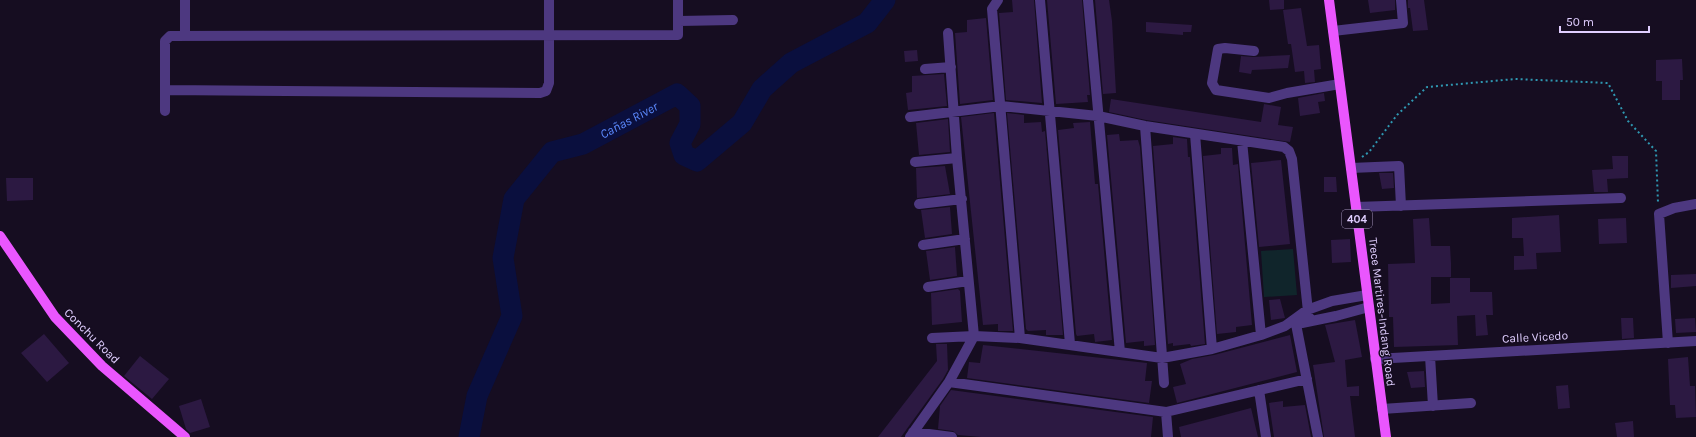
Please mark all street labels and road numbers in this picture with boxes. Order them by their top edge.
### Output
road number: 404 [1342,210,1372,228]
street label: Trece Martires-Indang Road [1366,237,1398,387]
street label: Conchu Road [61,305,123,367]
street label: Calle Vicedo [1502,328,1568,346]

